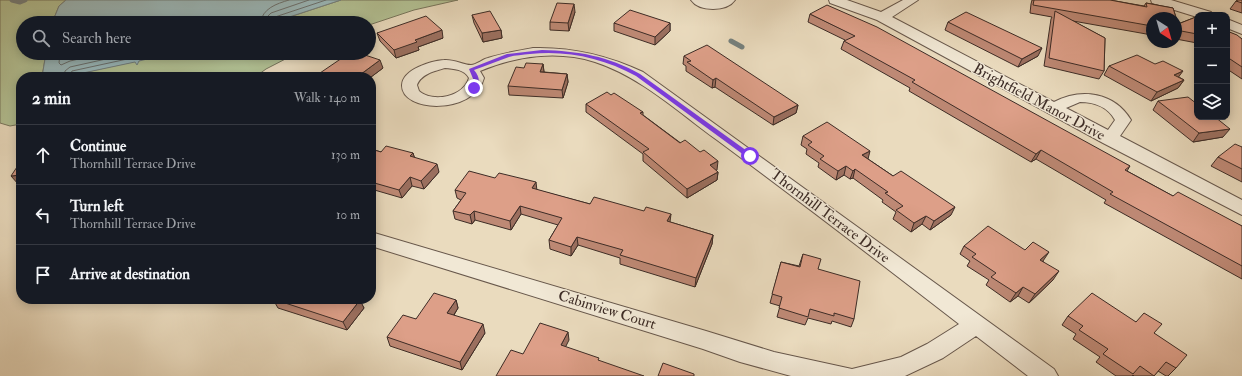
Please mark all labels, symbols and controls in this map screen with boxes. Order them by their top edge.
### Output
north arrow [1146,12,1182,48]
map controls [1194,12,1230,120]
button: + [1194,12,1230,48]
search box [16,16,376,60]
icon: search [30,27,52,49]
text: Search here [62,29,131,48]
button: − [1194,48,1230,84]
street label: Brightfield Manor Drive [970,59,1108,145]
route end [465,79,483,97]
button: layers [1194,84,1230,120]
text: 2 min [32,88,71,109]
text: Walk · 140 m [294,90,360,106]
text: Continue [70,137,126,156]
icon: ahead [32,144,54,166]
text: 130 m [331,147,360,163]
route start [741,147,759,165]
text: Thornhill Terrace Drive [70,156,196,172]
street label: Thornhill Terrace Drive [766,165,894,267]
text: Turn left [70,197,124,216]
icon: left [32,204,54,226]
text: 10 m [336,207,360,223]
text: Thornhill Terrace Drive [70,216,196,232]
icon: arrive [32,264,54,286]
text: Arrive at destination [70,265,190,284]
street label: Cabinview Court [556,286,658,334]

